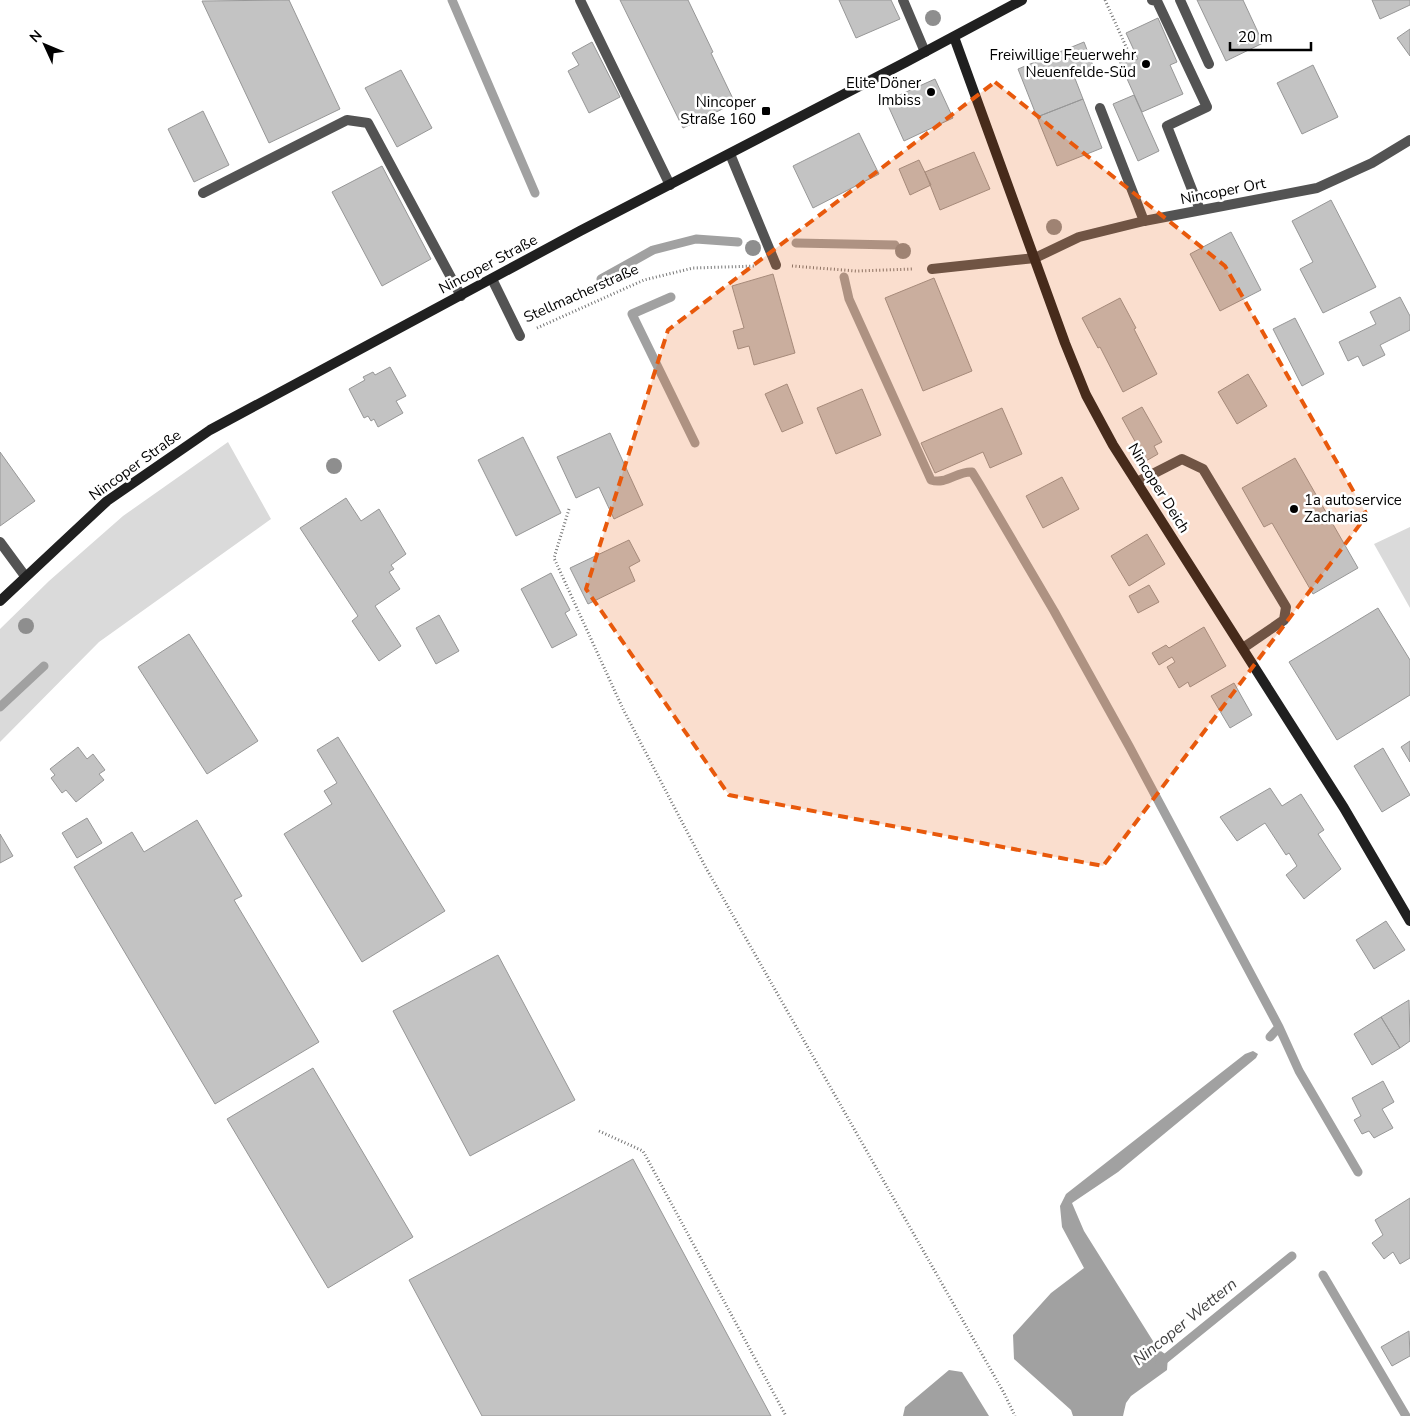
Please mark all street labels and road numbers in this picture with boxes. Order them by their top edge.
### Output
street label: Nincoper Ort [1179,173,1268,209]
street label: Nincoper Straße [435,230,541,298]
street label: Stellmacherstraße [520,259,642,327]
street label: Nincoper Straße [85,425,185,505]
street label: Nincoper Deich [1123,439,1195,537]

